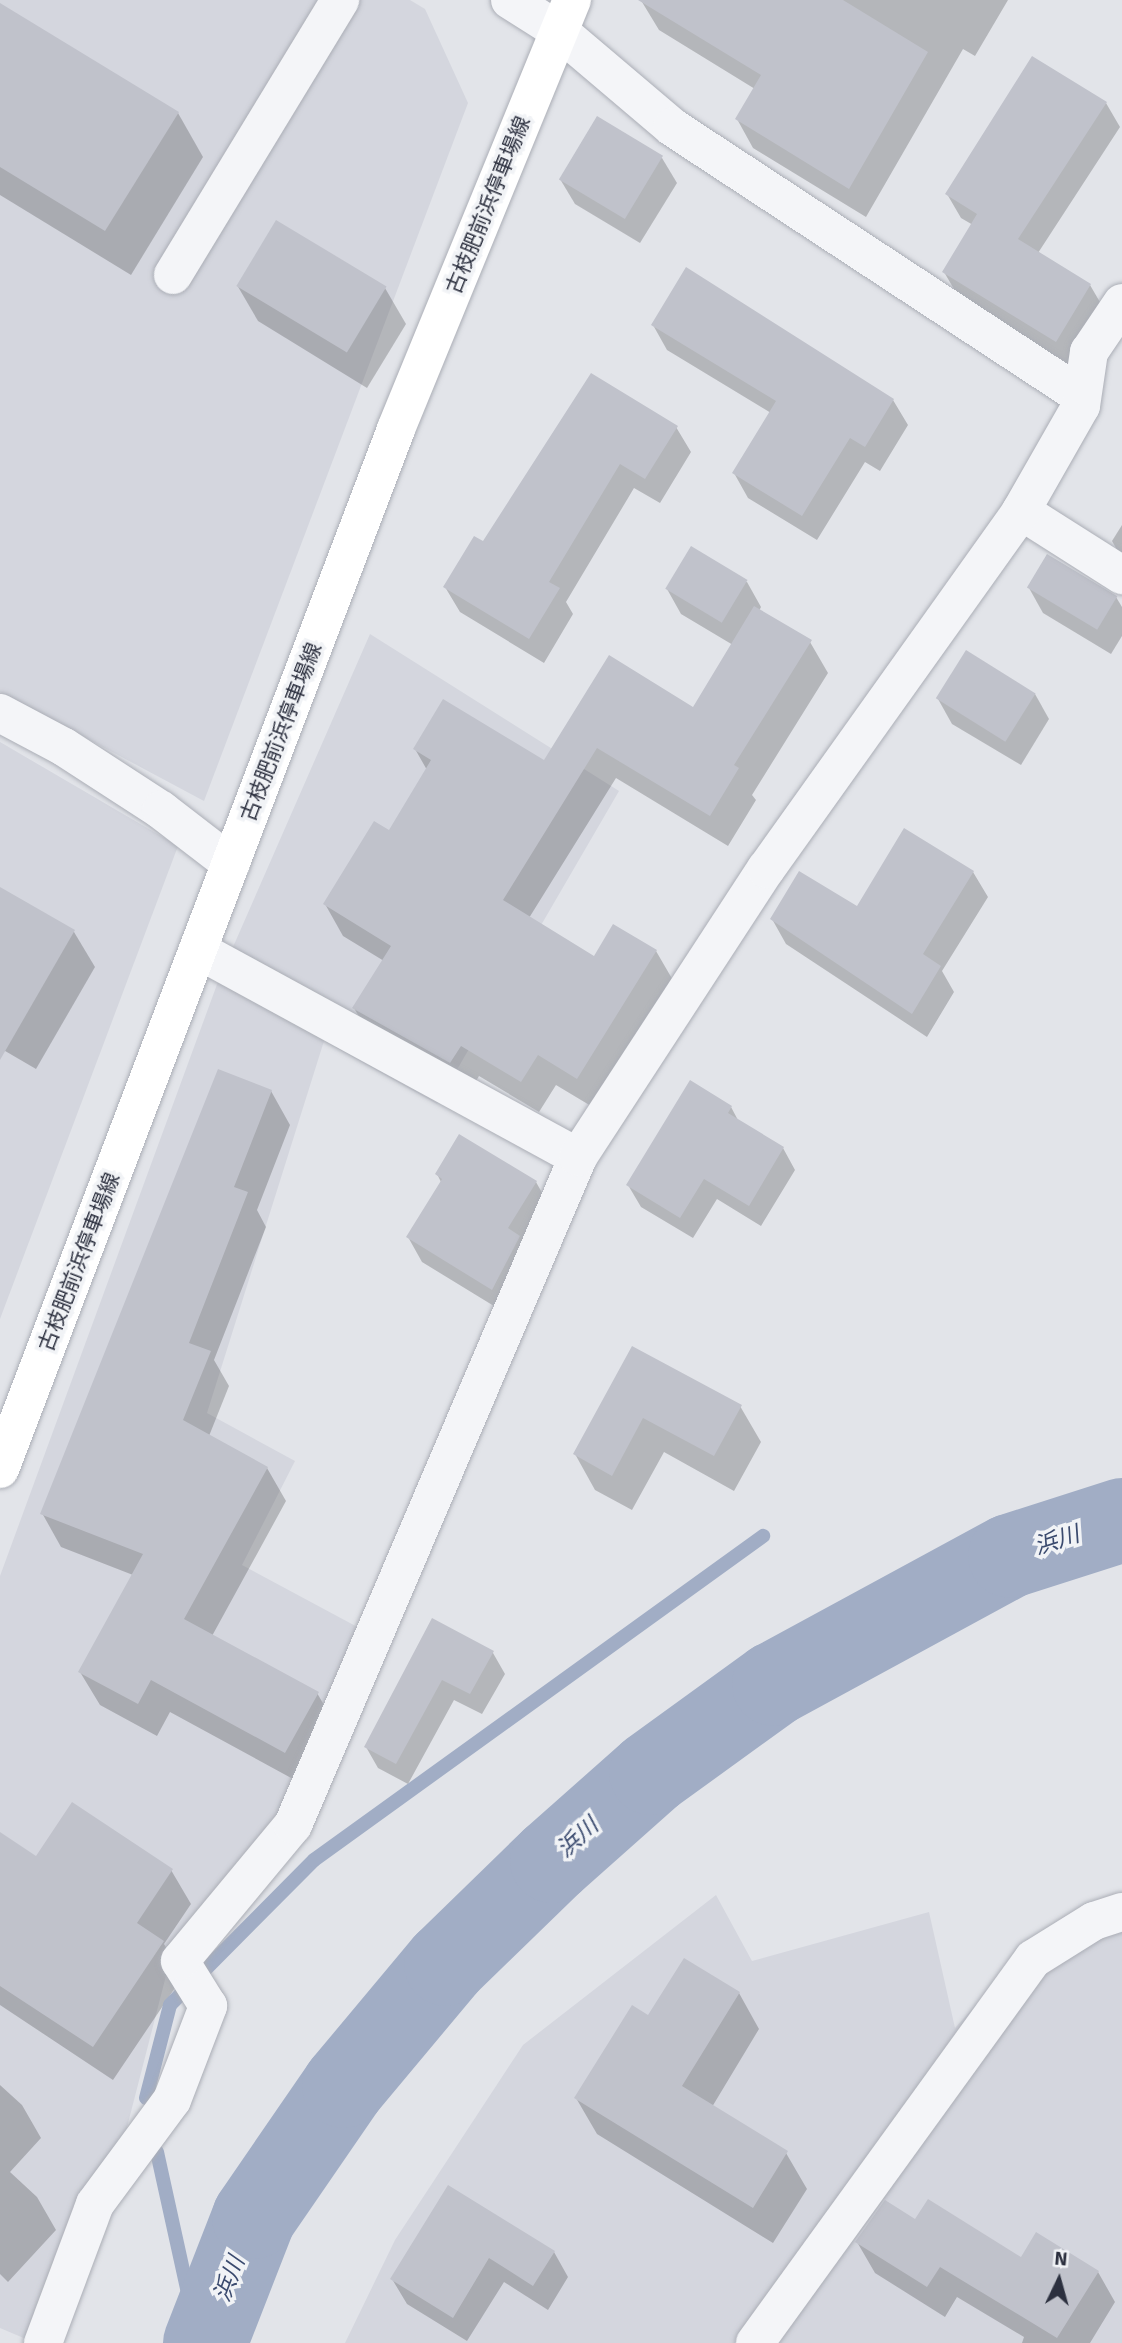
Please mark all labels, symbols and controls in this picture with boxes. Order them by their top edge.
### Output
street label: 古枝肥前浜停車場線 [441,113,535,297]
street label: 古枝肥前浜停車場線 [235,639,327,825]
street label: 古枝肥前浜停車場線 [33,1169,125,1355]
water label: 浜川 [1031,1521,1083,1561]
water label: 浜川 [552,1812,604,1864]
north arrow [1024,2245,1094,2315]
text: N [1053,2247,1068,2272]
water label: 浜川 [209,2253,251,2305]

